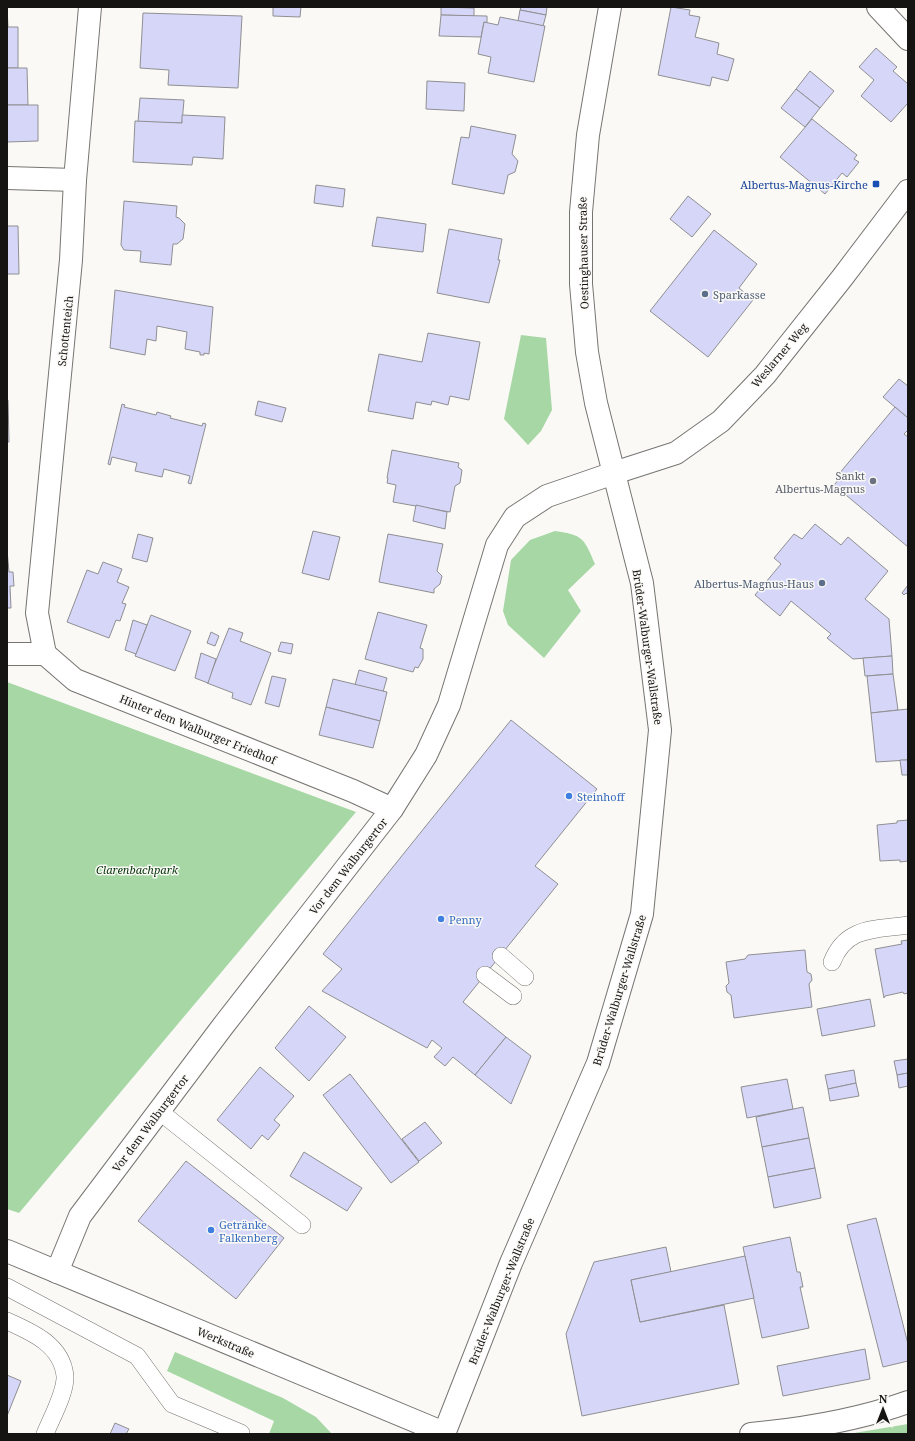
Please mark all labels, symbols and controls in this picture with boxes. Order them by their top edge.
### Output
place label: Albertus-Magnus-Kirche [740,177,868,192]
marker: Albertus-Magnus-Kirche [871,179,881,189]
street label: Oestinghauser Straße [575,197,591,309]
place label: Sparkasse [713,287,766,302]
marker: Sparkasse [700,289,710,299]
street label: Schottenteich [54,295,76,367]
street label: Weslarner Weg [747,319,811,391]
place label: Sankt Albertus-Magnus [775,468,865,496]
marker: Sankt Albertus-Magnus [868,476,878,486]
street label: Brüder-Walburger-Wallstraße [630,568,666,726]
place label: Albertus-Magnus-Haus [694,576,814,591]
marker: Albertus-Magnus-Haus [817,578,827,588]
street label: Hinter dem Walburger Friedhof [118,691,279,768]
place label: Steinhoff [577,789,626,804]
marker: Steinhoff [564,791,574,801]
street label: Vor dem Walburgertor [306,814,391,917]
park label: Clarenbachpark [96,862,179,877]
place label: Penny [449,912,482,927]
street label: Brüder-Walburger-Wallstraße [589,913,649,1067]
marker: Penny [436,914,446,924]
street label: Vor dem Walburgertor [108,1070,192,1175]
street label: Brüder-Walburger-Wallstraße [465,1215,537,1367]
place label: Getränke Falkenberg [219,1217,278,1245]
marker: Getränke Falkenberg [206,1225,216,1235]
street label: Werkstraße [195,1323,257,1361]
north arrow [863,1389,903,1429]
text: N [879,1391,888,1406]

